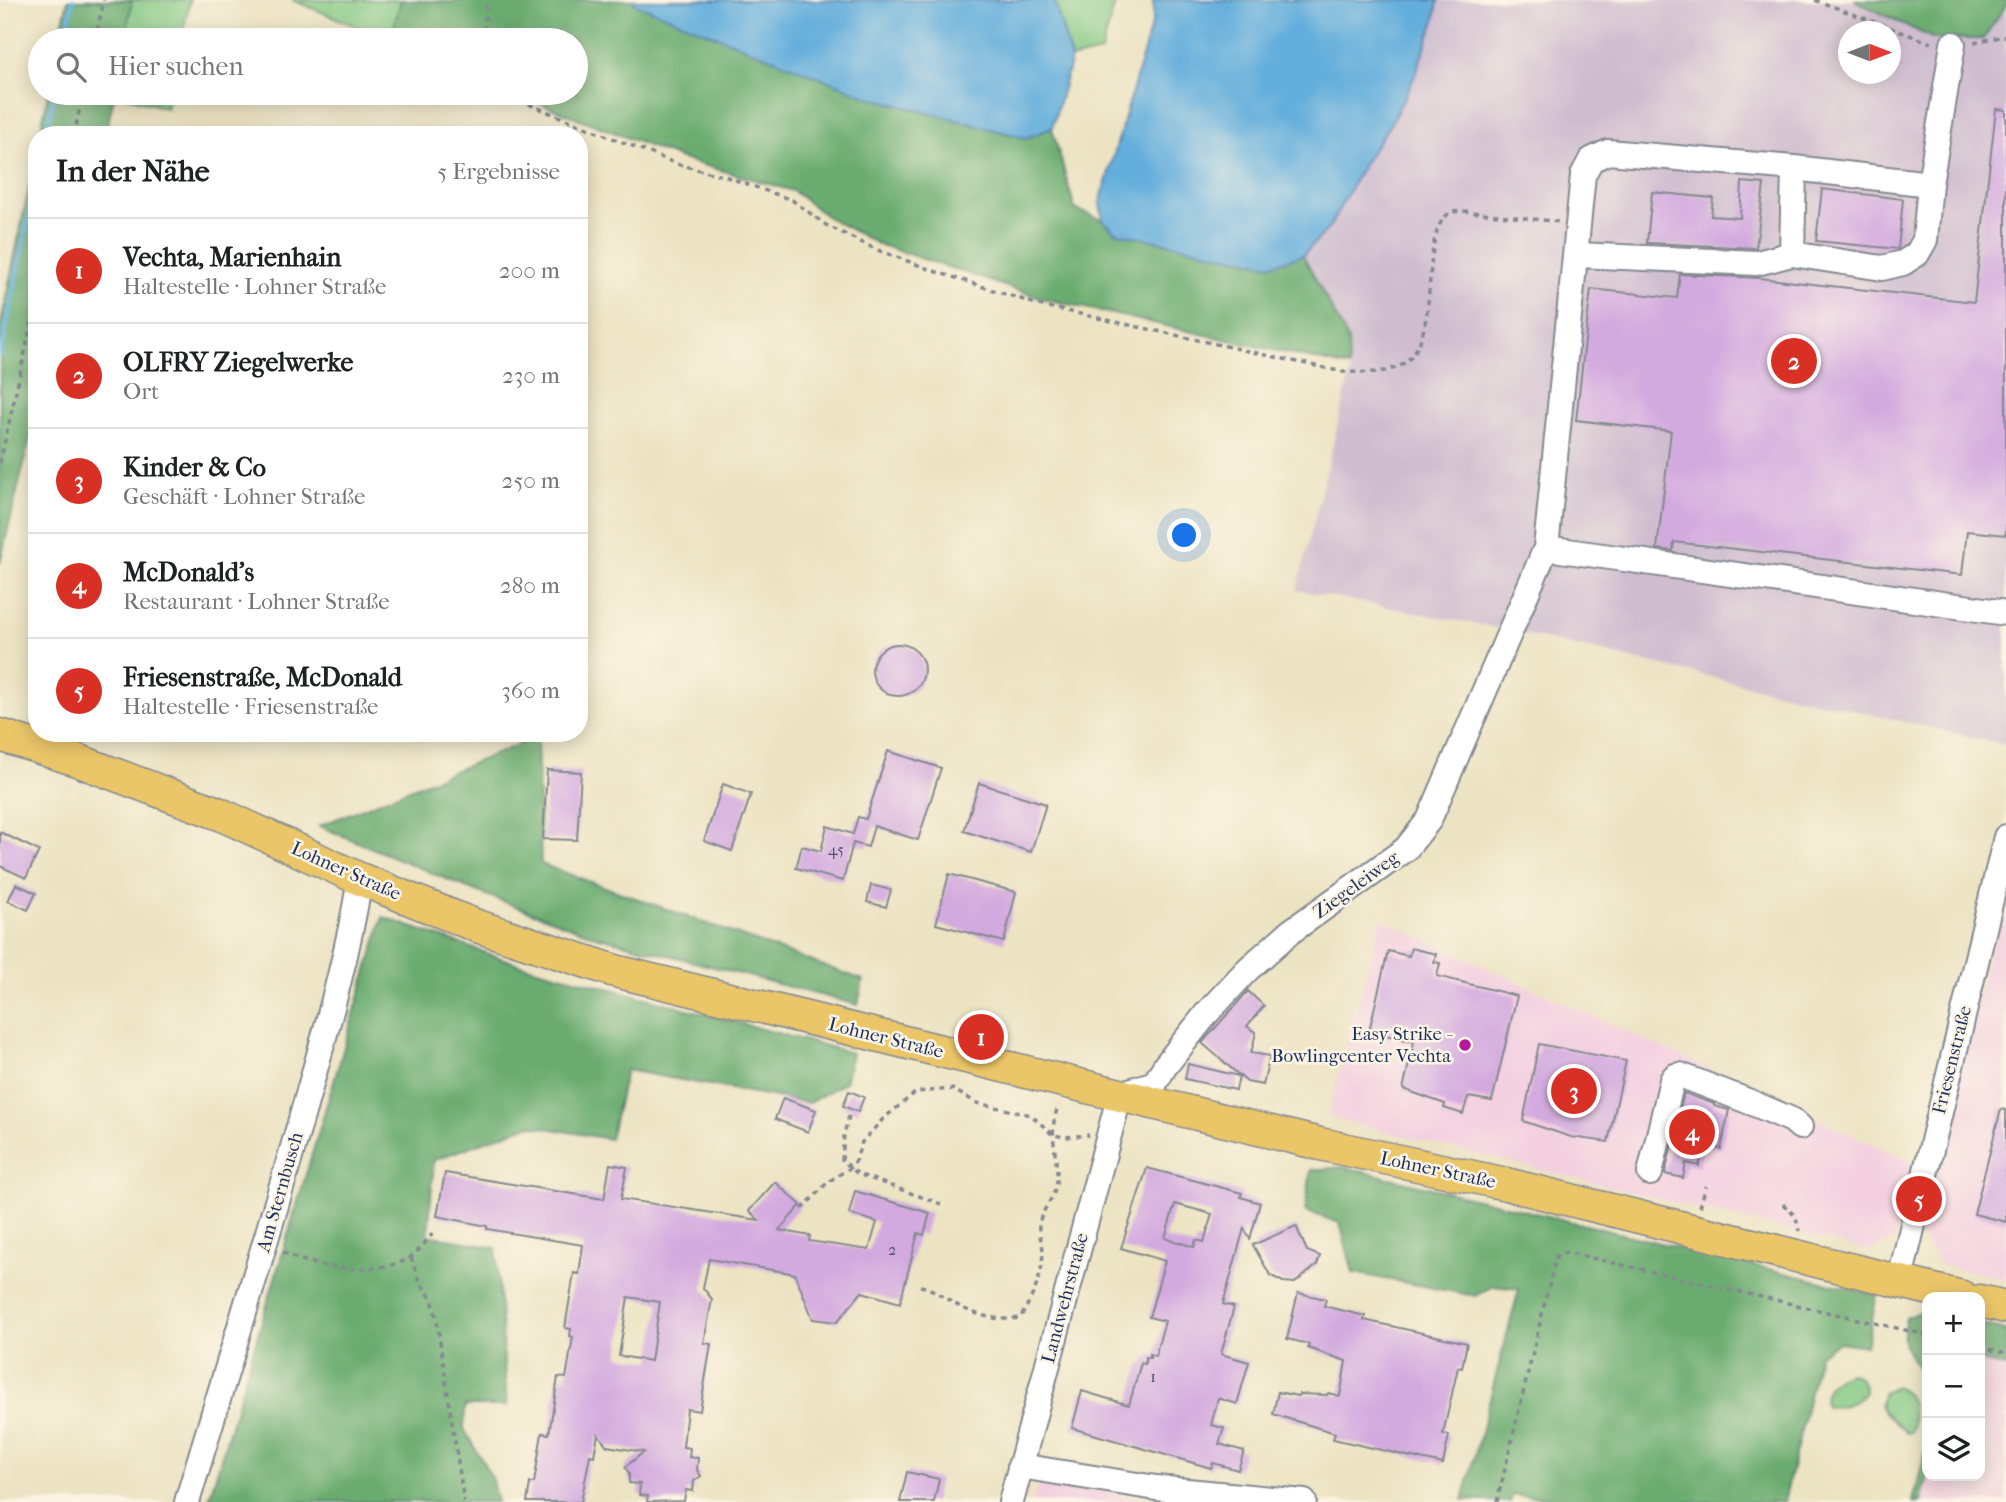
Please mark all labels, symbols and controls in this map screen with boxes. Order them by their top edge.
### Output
north arrow [1838,21,1901,84]
search box [28,28,588,105]
icon: search [52,48,90,86]
text: Hier suchen [108,51,244,82]
text: In der Nähe [56,154,210,189]
text: 5 Ergebnisse [437,158,560,185]
text: Vechta, Marienhain [123,242,341,273]
text: 1 [75,257,83,284]
text: 200 m [499,257,560,284]
text: Haltestelle · Lohner Straße [123,273,386,300]
pin: 2 [1771,335,1817,387]
text: OLFRY Ziegelwerke [123,347,353,378]
text: 2 [73,362,85,389]
text: 230 m [502,362,560,389]
text: Ort [123,378,159,405]
text: Kinder & Co [123,452,266,483]
text: 3 [74,467,84,494]
text: 250 m [502,467,560,494]
text: Geschäft · Lohner Straße [123,483,365,510]
your location [1167,518,1201,552]
text: McDonald's [123,557,254,588]
text: 4 [72,572,86,599]
text: 280 m [500,572,560,599]
text: Restaurant · Lohner Straße [123,588,390,615]
text: Friesenstraße, McDonald [123,662,402,693]
text: 5 [74,677,84,704]
text: 360 m [501,677,560,704]
text: Haltestelle · Friesenstraße [123,693,379,720]
street label: Lohner Straße [288,837,404,905]
house number: 45 [828,840,844,859]
street label: Ziegeleiweg [1309,846,1404,923]
street label: Friesenstraße [1928,1003,1976,1117]
pin: 1 [958,1011,1004,1063]
street label: Lohner Straße [826,1013,946,1063]
place label: Easy Strike - Bowlingcenter Vechta [1271,1023,1454,1067]
marker: Easy Strike - Bowlingcenter Vechta [1457,1037,1473,1053]
pin: 3 [1551,1065,1597,1117]
pin: 4 [1669,1106,1715,1158]
street label: Am Sternbusch [252,1129,308,1255]
street label: Lohner Straße [1378,1147,1498,1193]
pin: 5 [1896,1173,1942,1225]
street label: Landwehrstraße [1037,1231,1093,1365]
house number: 2 [888,1240,896,1259]
map controls [1922,1292,1985,1481]
button: + [1922,1292,1985,1355]
button: − [1922,1355,1985,1418]
house number: 1 [1150,1367,1156,1386]
button: layers [1922,1418,1985,1481]

